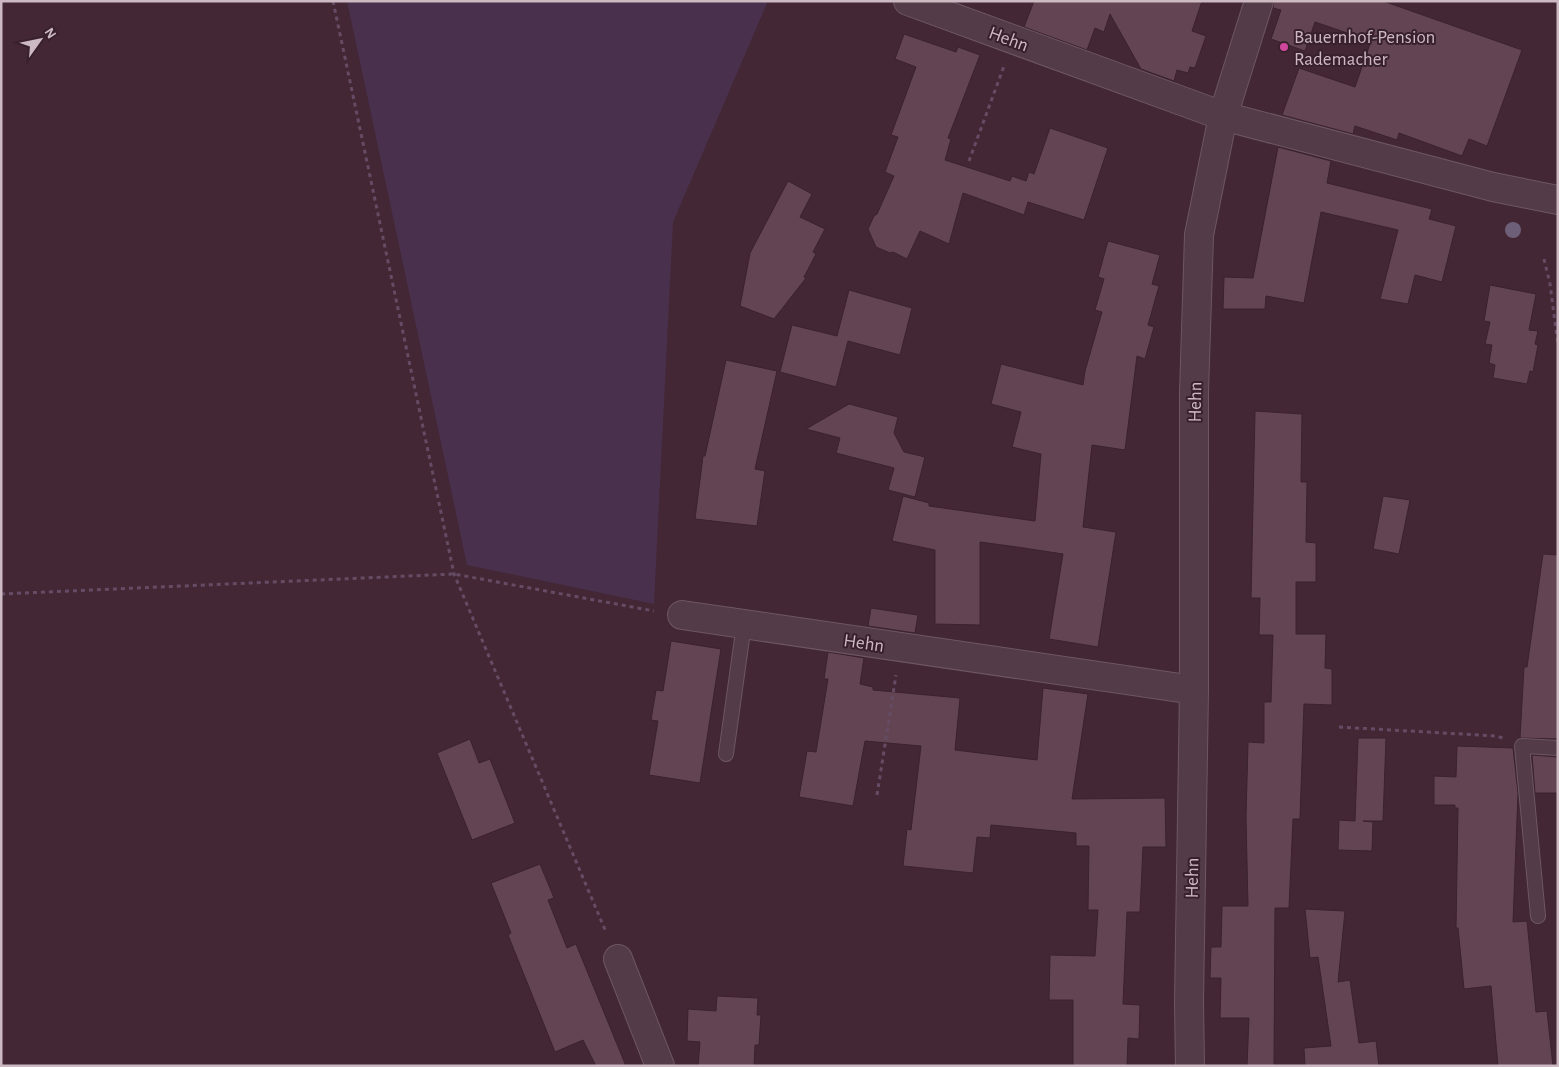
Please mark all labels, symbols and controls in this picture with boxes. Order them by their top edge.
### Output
north arrow [15,15,65,65]
street label: Hehn [986,23,1031,55]
text: N [42,26,59,41]
place label: Bauernhof-Pension Rademacher [1294,28,1435,69]
marker: Bauernhof-Pension Rademacher [1278,41,1290,53]
street label: Hehn [1186,381,1205,423]
street label: Hehn [842,631,885,656]
street label: Hehn [1183,857,1202,899]

